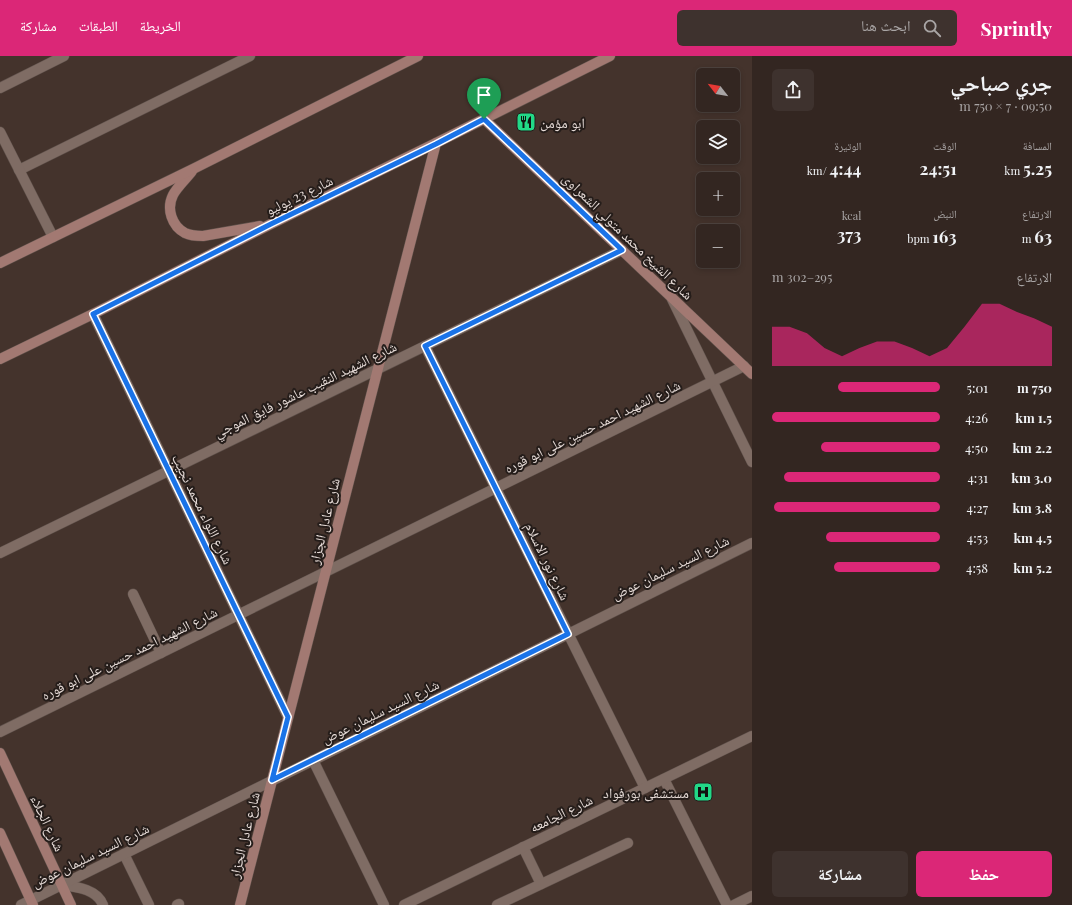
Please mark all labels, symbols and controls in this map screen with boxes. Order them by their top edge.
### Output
search box [677,10,957,46]
text: ابحث هنا [861,15,911,35]
text: Sprintly [981,15,1052,41]
text: مشاركة [20,16,57,35]
text: الطبقات [79,16,118,35]
text: الخريطة [140,16,181,35]
icon: search [921,17,943,39]
text: جري صباحي [950,67,1052,97]
north arrow [696,68,740,112]
map controls [696,68,740,268]
button: share [772,69,814,111]
pin [467,78,501,119]
icon: arrive [473,84,495,106]
text: 09:50 · 7 × 750 m [959,97,1052,114]
restaurant icon: ابو مؤمن [515,111,537,133]
place label: ابو مؤمن [540,113,585,132]
button: layers [696,120,740,164]
text: الوتيرة [835,138,861,153]
text: الوقت [933,138,957,153]
text: المسافة [1023,138,1052,153]
text: 4:44 [829,157,861,179]
text: 24:51 [920,157,957,179]
text: 5.25 [1023,157,1052,179]
text: /km [807,163,829,178]
text: km [1004,163,1023,178]
street label: شارع الشيخ محمد متولي الشعراوى [557,168,697,305]
street label: شارع 23 يوليو [262,171,336,220]
button: + [696,172,740,216]
text: النبض [933,206,957,221]
text: الارتفاع [1022,206,1052,221]
text: kcal [842,208,861,223]
text: 373 [837,223,861,245]
button: − [696,224,740,268]
text: 163 [932,225,957,247]
text: 63 [1034,225,1052,247]
text: bpm [907,231,932,246]
text: m [1022,231,1034,246]
text: 295–302 m [772,268,832,285]
text: الارتفاع [1017,268,1052,285]
street label: شارع الشهيد النقيب عاشور فايق الموجي [210,336,401,444]
street label: شارع الشهيد احمد حسين على ابو قوره [501,375,684,478]
text: 5:01 [967,379,988,396]
text: 750 m [1017,379,1052,396]
text: 4:26 [965,409,988,426]
text: 1.5 km [1015,409,1052,426]
text: 4:50 [965,439,988,456]
text: 2.2 km [1012,439,1052,456]
street label: شارع اللواء محمد نجيب [167,451,238,568]
text: 4:31 [967,469,988,486]
text: 3.0 km [1011,469,1052,486]
street label: شارع عادل الجزار [304,476,345,567]
text: 4:27 [967,499,988,516]
text: 3.8 km [1012,499,1052,516]
street label: شارع نور الاسلام [520,519,575,604]
text: 4:53 [967,529,988,546]
text: 4.5 km [1013,529,1052,546]
street label: شارع السيد سليمان عوض [608,530,732,605]
text: 4:58 [966,559,988,576]
text: 5.2 km [1013,559,1052,576]
street label: شارع الشهيد احمد حسين على ابو قوره [38,602,221,705]
street label: شارع السيد سليمان عوض [318,674,442,749]
hospital icon: مستشفى بورفواد [692,781,714,803]
place label: مستشفى بورفواد [603,783,689,802]
street label: شارع عادل الجزار [224,790,265,881]
street label: شارع الجامعه [526,790,596,837]
street label: شارع الجلاء [26,792,69,855]
street label: شارع السيد سليمان عوض [28,818,152,893]
button: مشاركة [772,851,908,897]
button: حفظ [916,851,1052,897]

